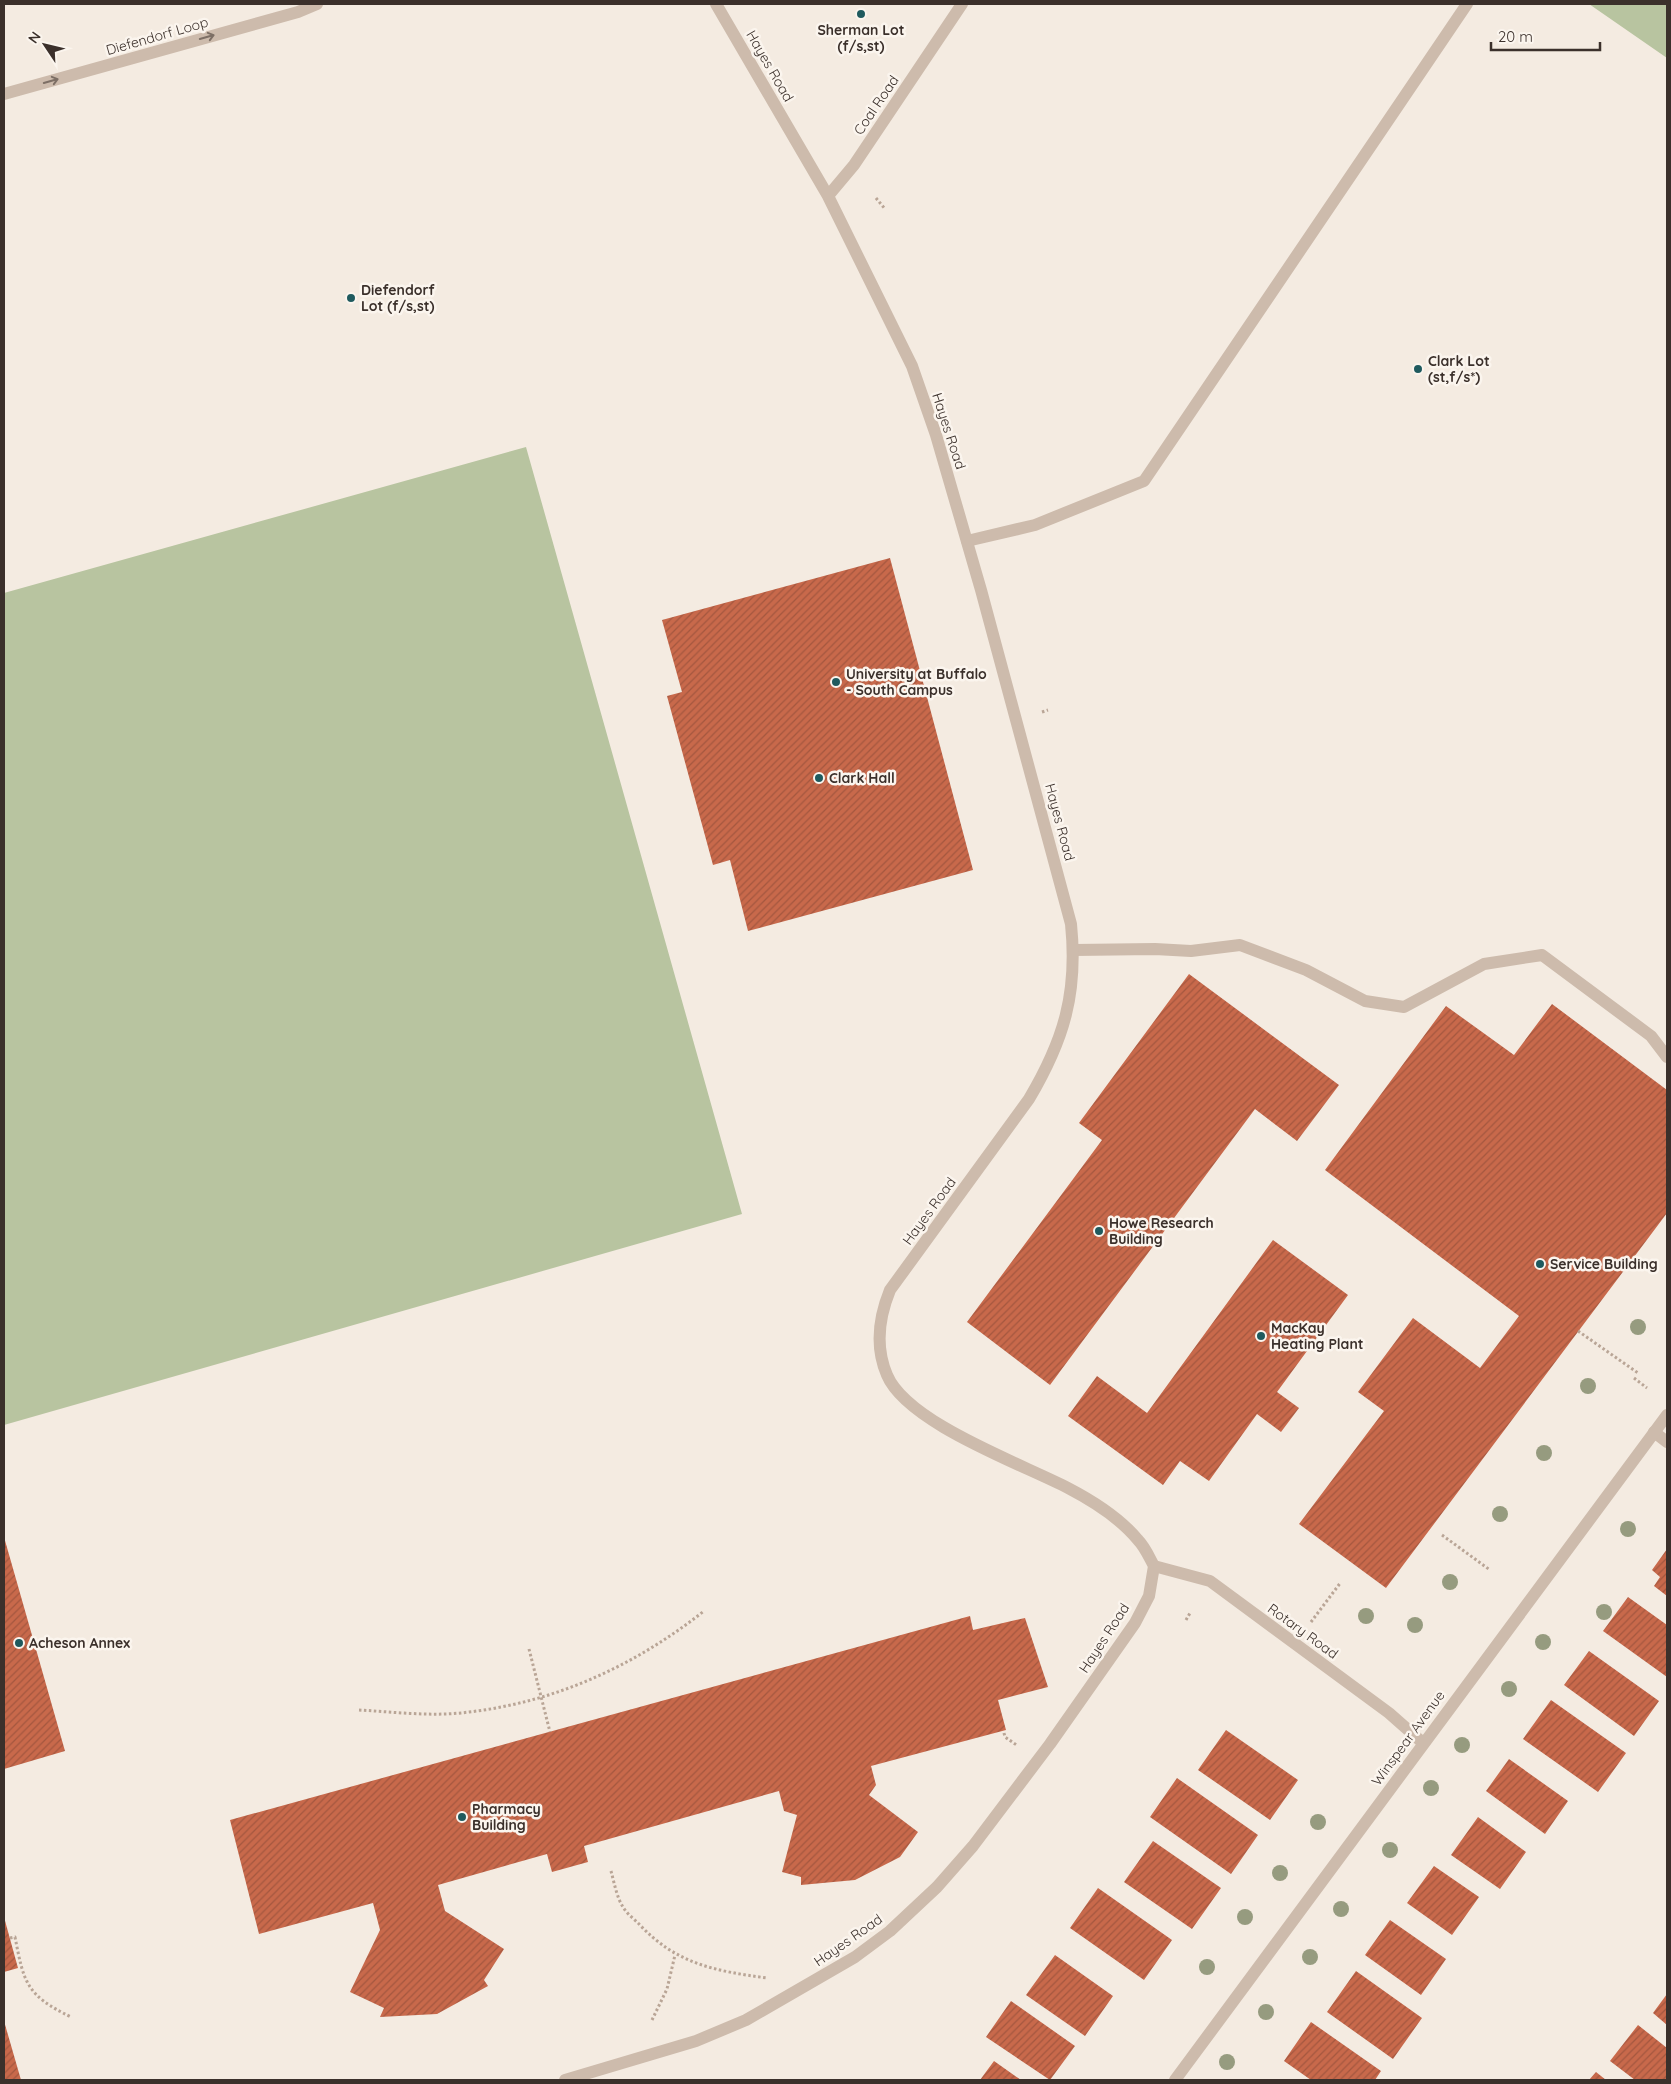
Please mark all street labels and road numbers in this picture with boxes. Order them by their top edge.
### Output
street label: Diefendorf Loop [104,13,210,59]
street label: Hayes Road [742,27,798,105]
street label: Coal Road [850,72,902,138]
street label: Hayes Road [928,390,970,472]
street label: Hayes Road [1041,781,1079,863]
street label: Hayes Road [898,1174,960,1248]
street label: Rotary Road [1264,1599,1342,1663]
street label: Hayes Road [1075,1600,1133,1676]
street label: Winspear Avenue [1367,1687,1449,1789]
street label: Hayes Road [810,1910,886,1970]

